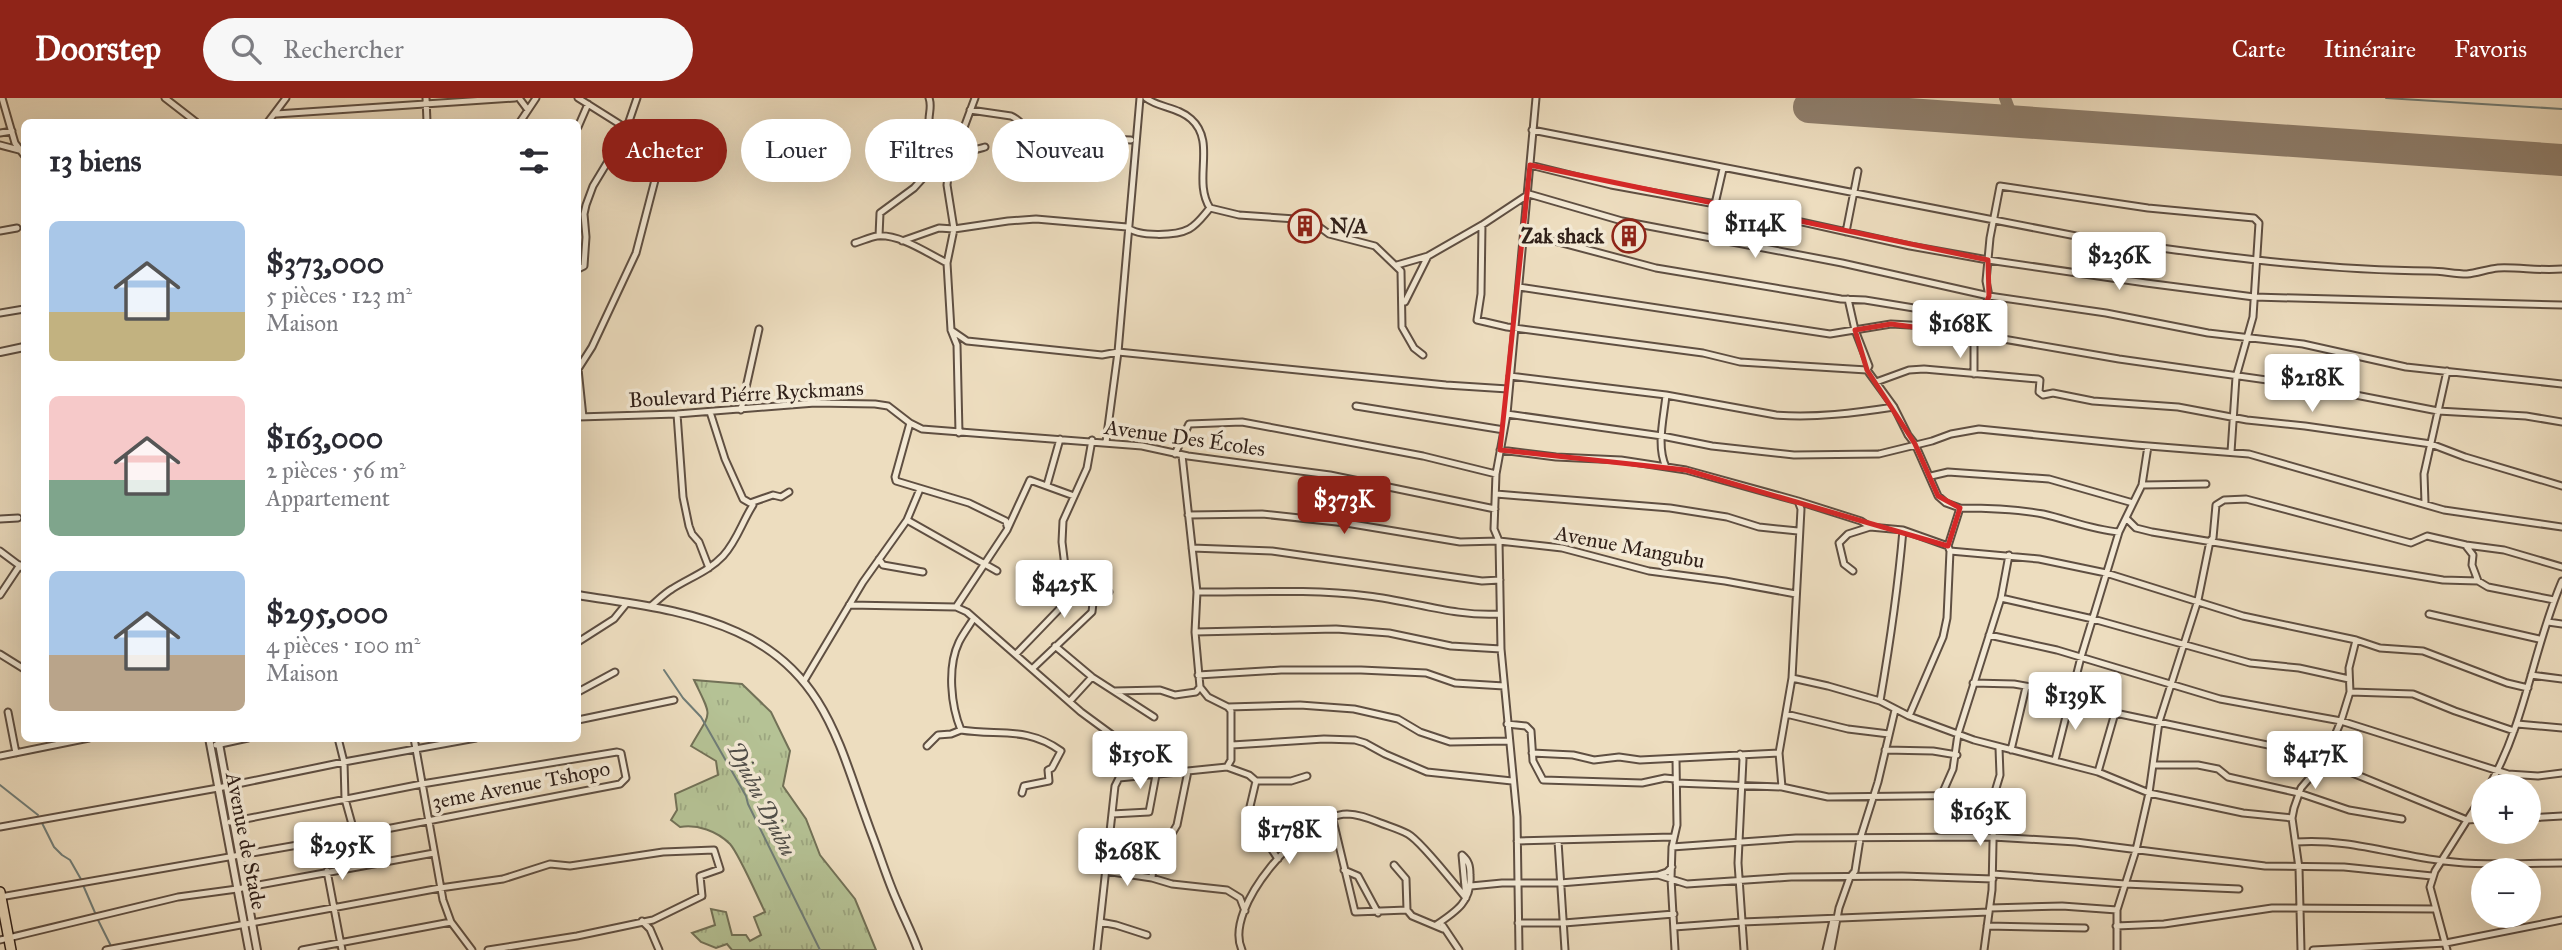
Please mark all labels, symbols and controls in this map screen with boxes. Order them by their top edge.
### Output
search box [203,18,693,81]
text: Doorstep [35,29,161,69]
icon: search [227,30,265,68]
text: Rechercher [283,33,404,65]
text: Carte [2232,34,2286,64]
text: Itinéraire [2324,34,2416,64]
text: Favoris [2454,34,2527,64]
chip: Acheter [602,119,727,182]
chip: Louer [741,119,851,182]
chip: Filtres [865,119,978,182]
chip: Nouveau [992,119,1129,182]
icon: filters [515,142,553,180]
text: 13 biens [49,143,142,179]
pin: $114K [1706,200,1804,260]
building icon: N/A [1286,207,1324,245]
text: $114K [1724,209,1786,237]
place label: N/A [1330,213,1368,239]
building icon: Zak shack [1610,217,1648,255]
place label: Zak shack [1521,223,1605,249]
pin: $236K [2070,232,2168,292]
text: $236K [2088,241,2150,269]
text: $373,000 [266,245,384,281]
icon: home [105,249,189,333]
text: 5 pièces · 123 m² [266,281,412,309]
pin: $168K [1911,300,2009,360]
text: Maison [266,309,338,337]
text: $168K [1928,309,1992,337]
pin: $218K [2263,354,2361,414]
text: $218K [2281,363,2343,391]
street label: Boulevard Piérre Ryckmans [628,375,864,413]
street label: Avenue Des Écoles [1102,413,1267,462]
text: $163,000 [266,420,383,456]
icon: home [105,424,189,508]
text: 2 pièces · 56 m² [266,456,406,484]
pin: $373K [1295,476,1393,536]
text: Appartement [266,484,390,512]
text: $373K [1314,485,1374,513]
street label: Avenue Mangubu [1552,520,1707,574]
pin: $425K [1015,560,1113,620]
text: $425K [1032,569,1096,597]
text: $295,000 [266,595,388,631]
icon: home [105,599,189,683]
text: 4 pièces · 100 m² [266,631,420,659]
text: Maison [266,659,338,687]
pin: $139K [2026,672,2124,732]
text: $139K [2045,681,2105,709]
pin: $150K [1091,732,1189,791]
pin: $417K [2266,732,2364,791]
water label: Djubu Djubu [721,737,803,861]
text: $150K [1108,740,1172,768]
text: $417K [2283,740,2347,768]
street label: 3eme Avenue Tshopo [430,755,612,815]
street label: Avenue de Stade [220,769,272,912]
map controls [2471,774,2541,928]
button: + [2471,774,2541,844]
pin: $163K [1931,788,2029,848]
text: $163K [1950,797,2010,825]
pin: $178K [1240,806,1338,866]
text: $178K [1257,815,1321,843]
pin: $295K [293,822,391,882]
pin: $268K [1078,828,1176,888]
text: $295K [310,831,374,859]
text: $268K [1094,837,1160,865]
button: − [2471,858,2541,928]

